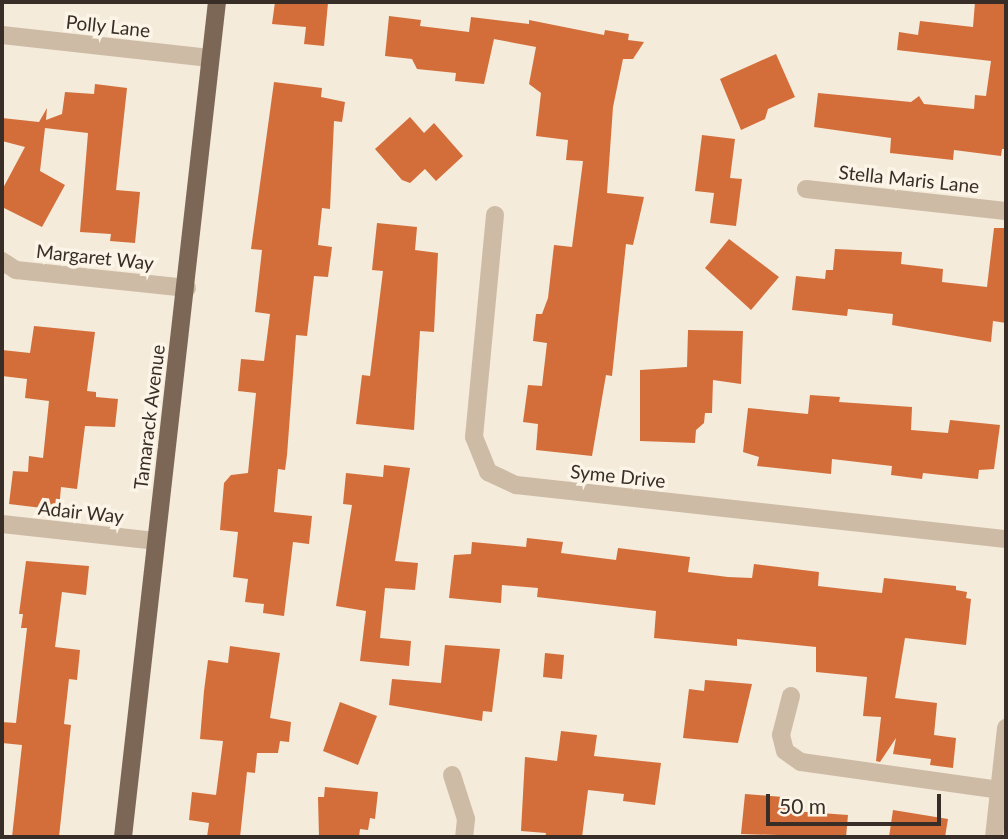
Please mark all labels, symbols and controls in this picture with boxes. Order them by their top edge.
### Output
street label: Polly Lane [64,10,152,42]
street label: Stella Maris Lane [838,160,980,198]
street label: Margaret Way [35,239,155,275]
street label: Tamarack Avenue [129,343,169,491]
street label: Syme Drive [569,460,667,492]
street label: Adair Way [37,496,125,528]
scale bar [770,780,945,824]
text: 50 m [779,793,826,818]

